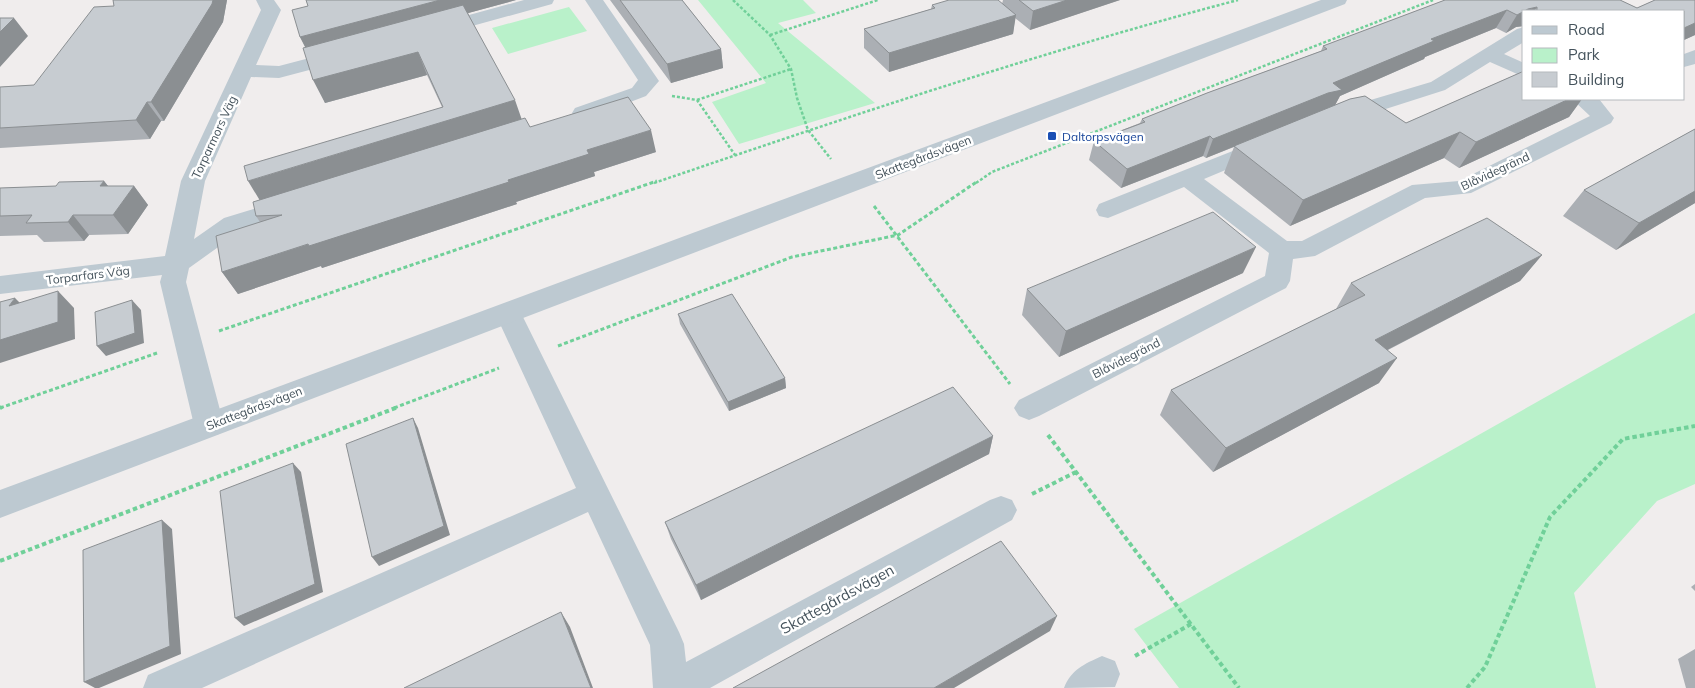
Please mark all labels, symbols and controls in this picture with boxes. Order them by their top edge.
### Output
legend [1522,10,1685,100]
text: Road [1568,20,1605,39]
text: Park [1568,45,1600,64]
text: Building [1568,70,1624,89]
street label: Torparmors Väg [188,93,240,181]
place label: Daltorpsvägen [1062,129,1144,144]
marker: Daltorpsvägen [1046,130,1058,142]
street label: Skattegårdsvägen [873,132,973,182]
street label: Blåvidegränd [1458,149,1532,193]
street label: Torparfars Väg [45,262,131,288]
street label: Blåvidegränd [1090,334,1162,382]
street label: Skattegårdsvägen [204,383,304,433]
street label: Skattegårdsvägen [777,560,897,638]

